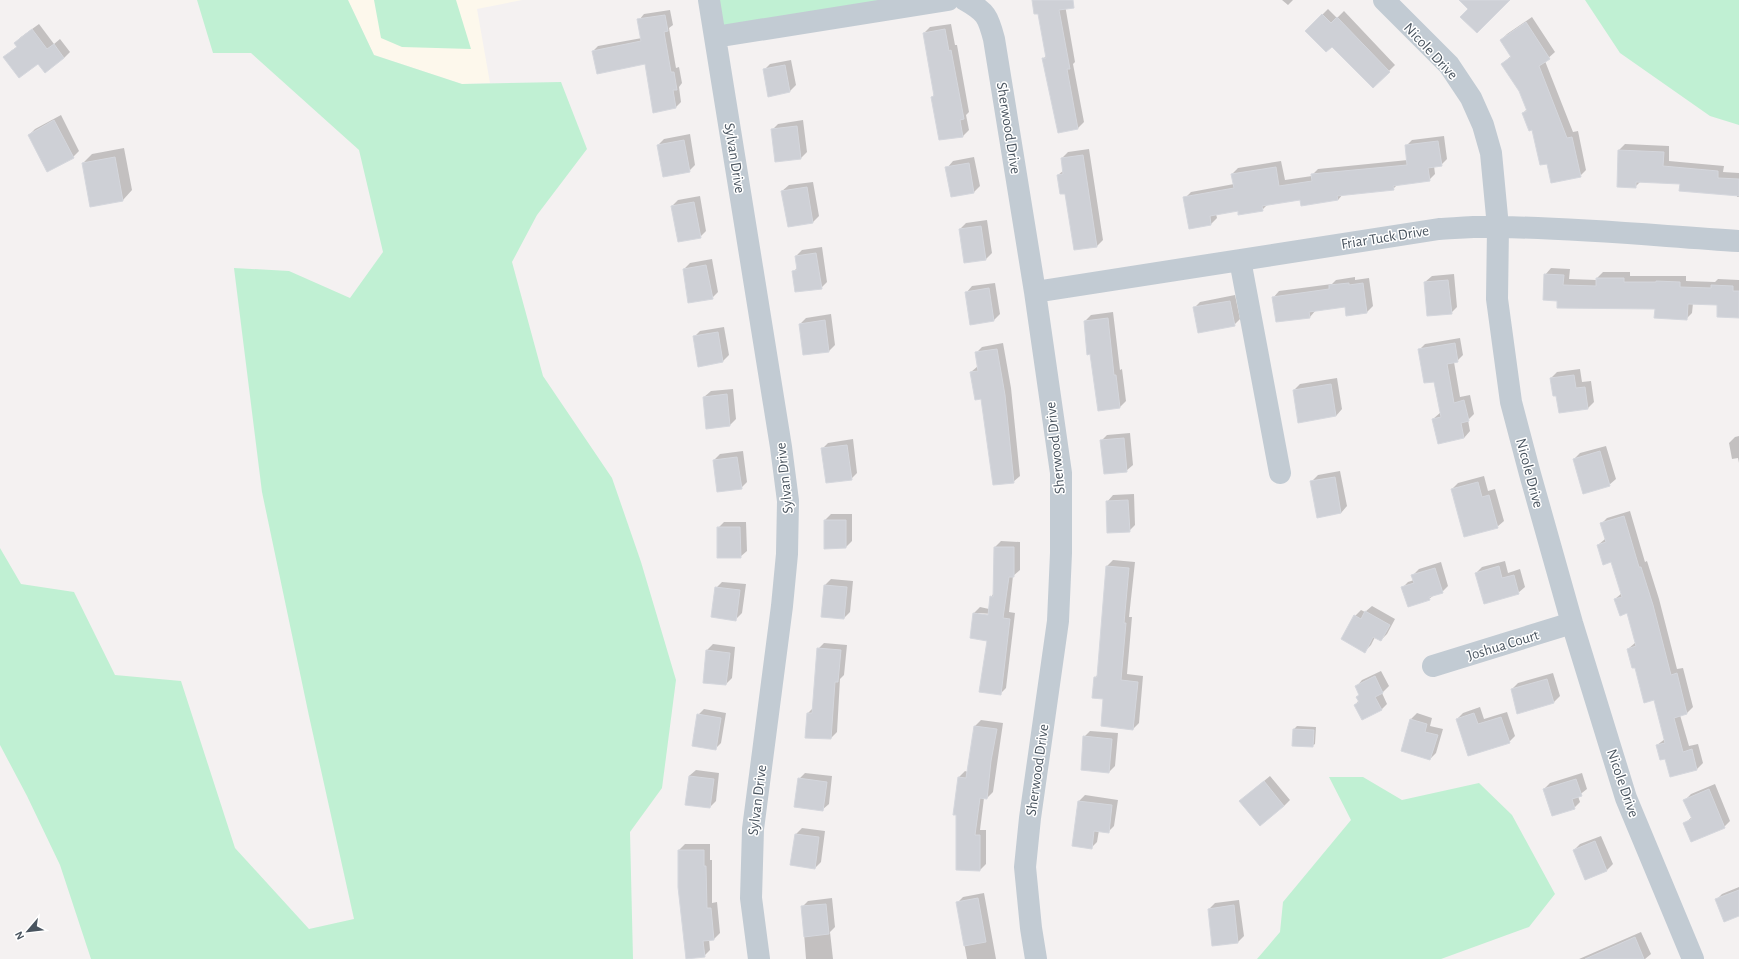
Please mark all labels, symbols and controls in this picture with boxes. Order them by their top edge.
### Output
street label: Nicole Drive [1401,20,1460,83]
street label: Sherwood Drive [994,81,1023,175]
street label: Sylvan Drive [722,122,747,194]
street label: Friar Tuck Drive [1340,223,1430,252]
street label: Sherwood Drive [1043,401,1068,495]
street label: Nicole Drive [1513,437,1546,510]
street label: Sylvan Drive [773,442,796,514]
street label: Joshua Court [1466,627,1541,663]
street label: Sherwood Drive [1024,723,1051,817]
street label: Nicole Drive [1604,747,1641,819]
street label: Sylvan Drive [746,764,769,836]
north arrow [8,911,48,951]
text: N [13,929,26,941]

